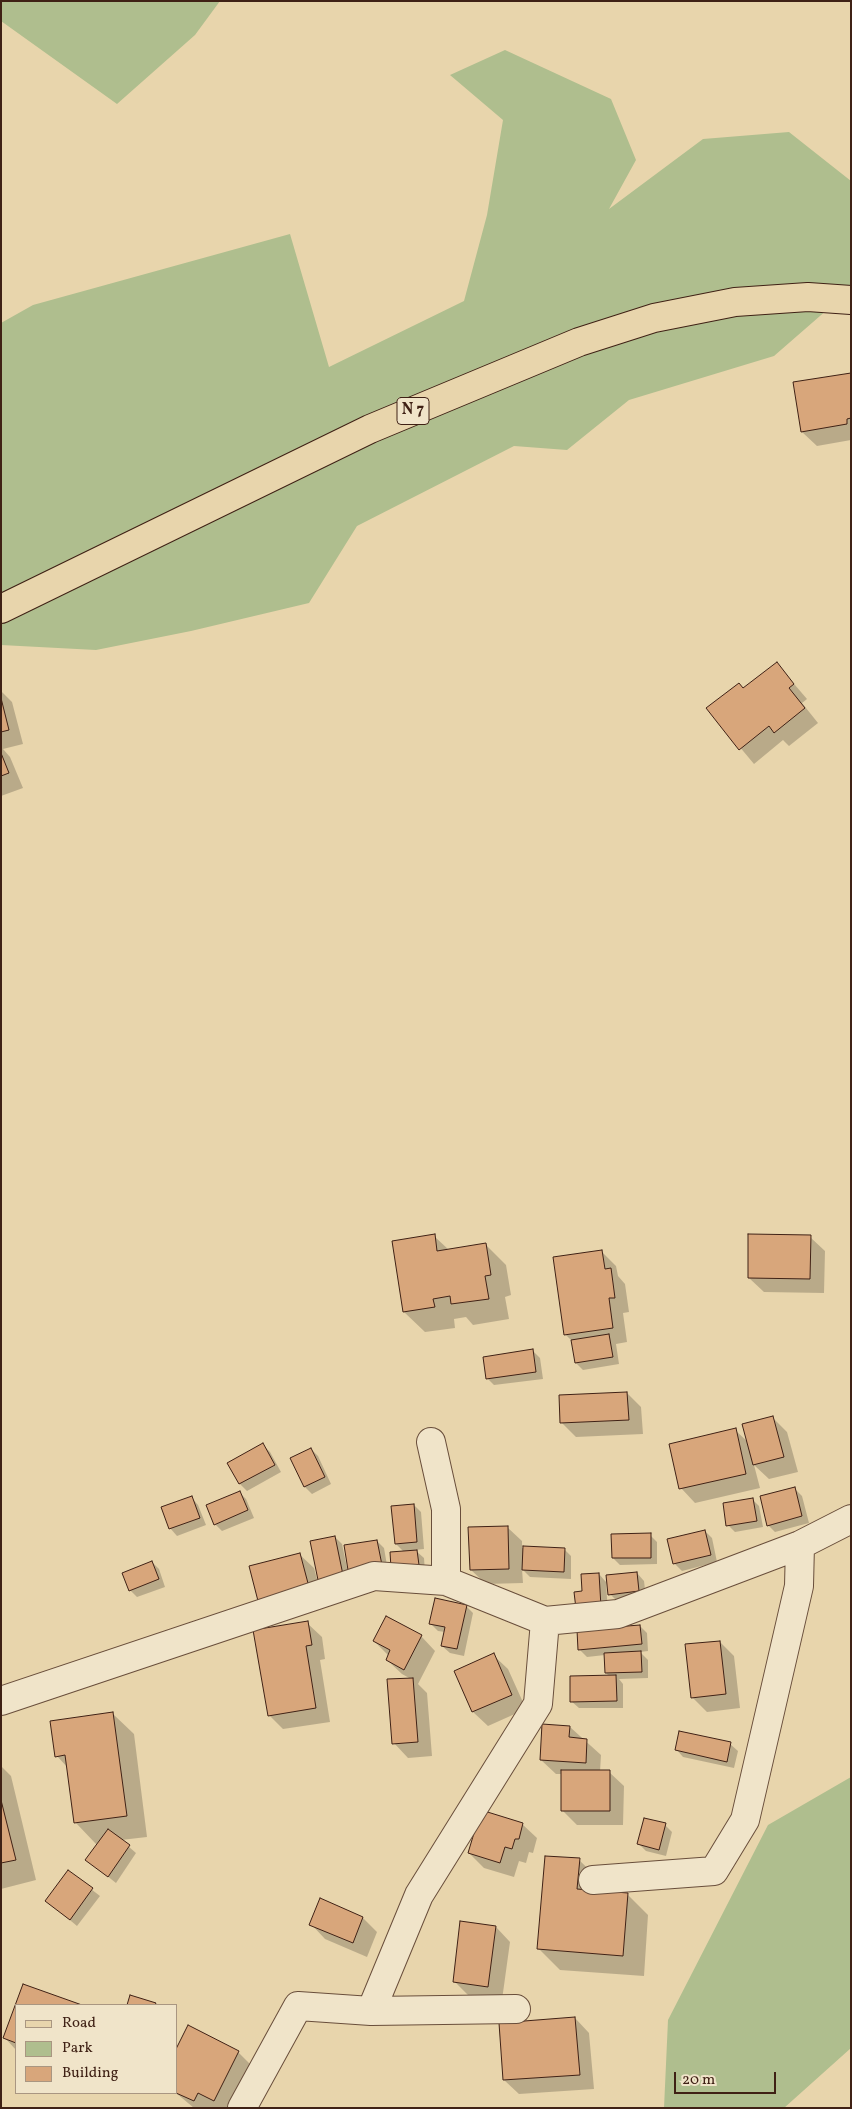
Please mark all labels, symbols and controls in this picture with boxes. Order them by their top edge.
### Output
road number: N 7 [397,398,429,424]
legend [15,2004,178,2094]
text: Road [62,2013,96,2034]
text: Park [62,2038,93,2059]
scale bar [677,2062,780,2094]
text: Building [62,2063,118,2084]
text: 20 m [682,2070,715,2091]

